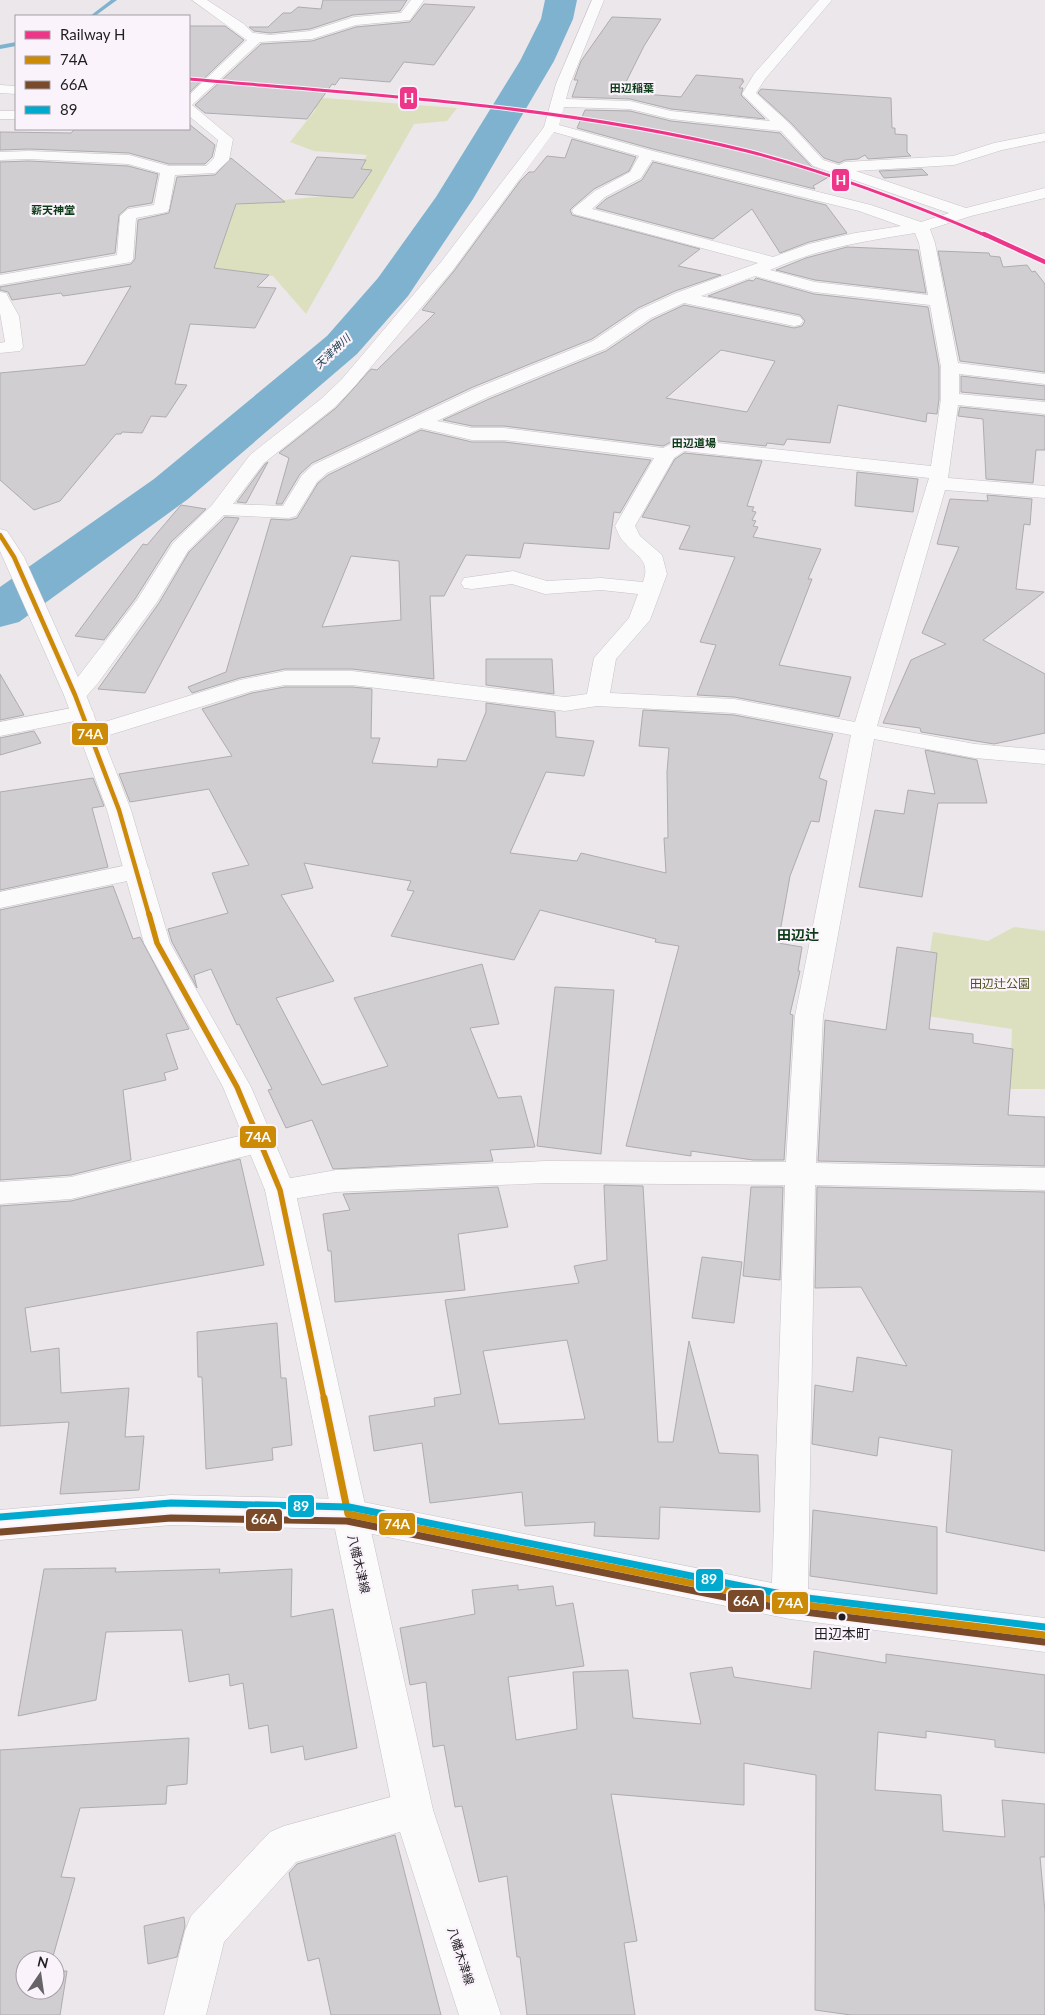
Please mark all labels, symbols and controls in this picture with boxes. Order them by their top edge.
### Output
legend [15,15,190,130]
text: Railway H [60,25,126,43]
text: 74A [60,50,88,68]
text: 66A [60,75,88,93]
district label: 田辺稲葉 [610,81,654,94]
line badge: H [399,86,418,110]
text: H [404,89,414,106]
text: 89 [60,100,77,118]
line badge: H [831,168,850,192]
text: H [836,171,846,188]
district label: 薪天神堂 [31,203,75,216]
water label: 天津神川 [311,331,353,371]
district label: 田辺道場 [672,436,716,449]
line badge: 74A [71,722,109,746]
text: 74A [77,725,103,742]
district label: 田辺辻 [777,926,819,943]
park label: 田辺辻公園 [970,976,1030,991]
line badge: 74A [239,1125,277,1149]
text: 74A [245,1128,271,1145]
line badge: 89 [287,1494,315,1518]
text: 89 [293,1497,309,1514]
line badge: 66A [245,1508,283,1532]
text: 66A [251,1510,277,1527]
line badge: 74A [378,1512,416,1536]
text: 74A [384,1515,410,1532]
street label: 八幡木津線 [345,1533,373,1595]
line badge: 89 [695,1568,724,1592]
text: 89 [701,1570,717,1587]
line badge: 66A [727,1589,765,1613]
line badge: 74A [771,1591,809,1615]
text: 66A [733,1592,759,1609]
text: 74A [777,1594,803,1611]
marker: 田辺本町 [837,1612,847,1622]
place label: 田辺本町 [814,1625,870,1642]
street label: 八幡木津線 [445,1925,477,1987]
north arrow [15,1950,65,2000]
text: N [36,1952,50,1971]

